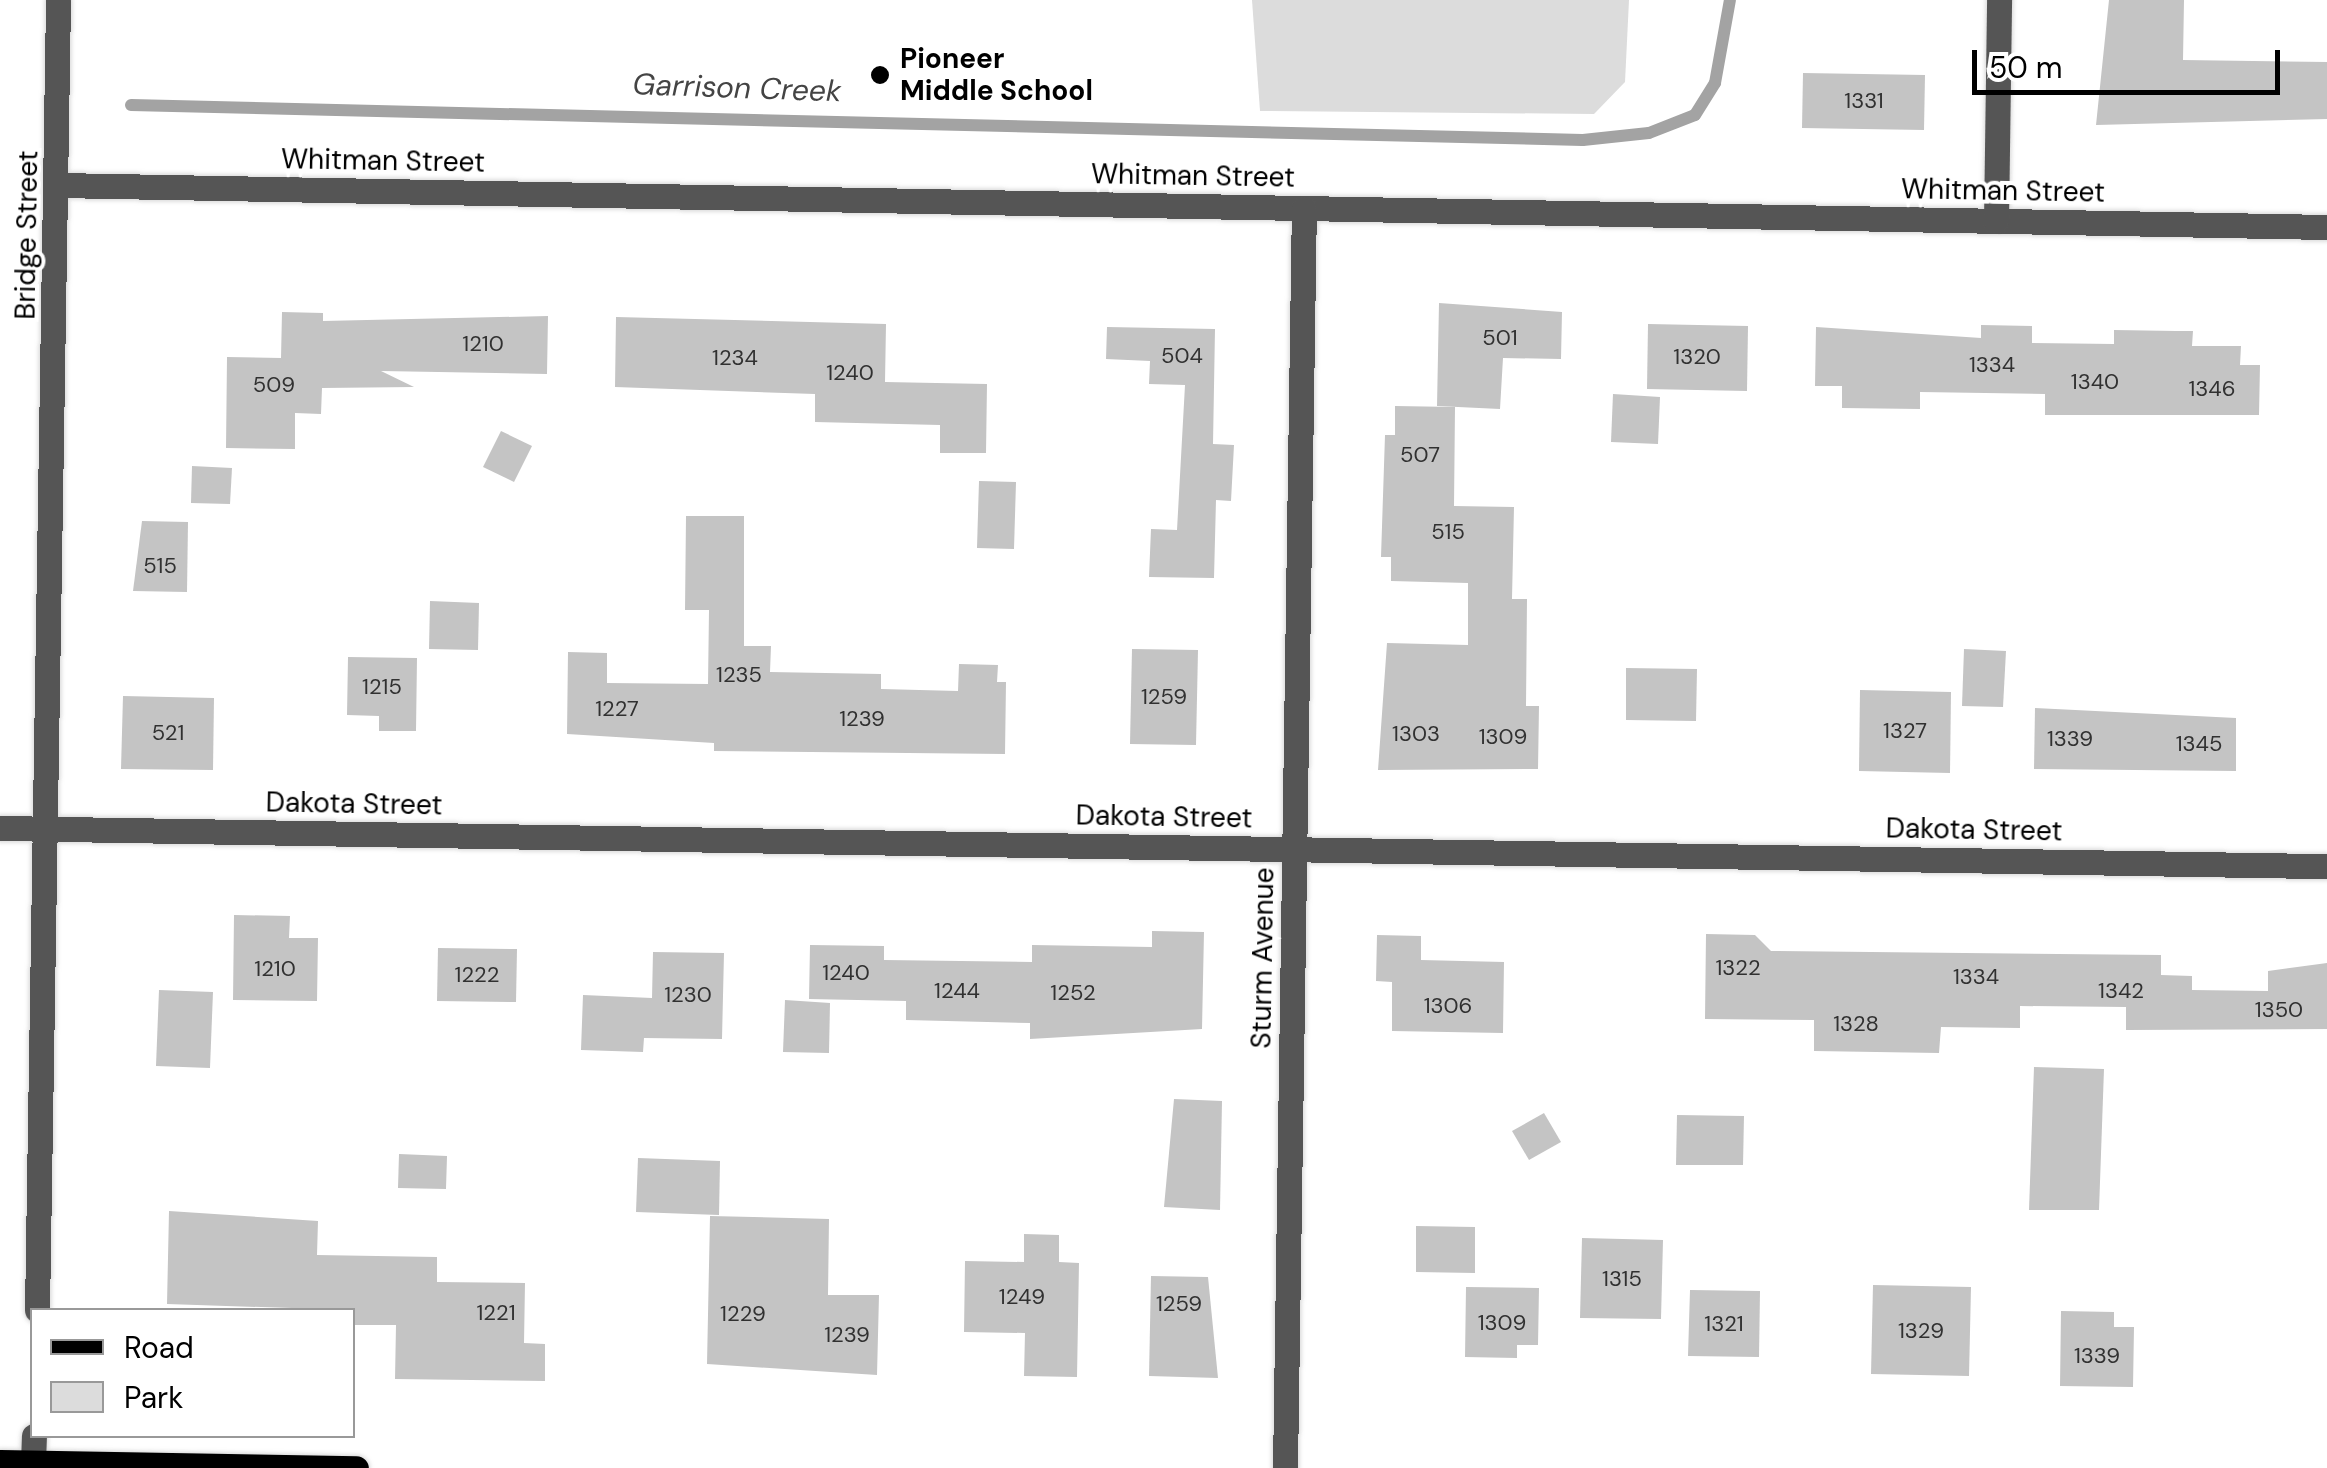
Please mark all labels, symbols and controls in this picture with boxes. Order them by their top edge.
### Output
scale bar [1977,30,2284,92]
place label: Pioneer Middle School [900,42,1093,108]
text: 50 m [1989,48,2063,87]
marker: Pioneer Middle School [869,64,891,86]
water label: Garrison Creek [632,66,842,110]
house number: 1331 [1844,88,1884,114]
street label: Whitman Street [281,142,485,180]
street label: Bridge Street [9,150,45,320]
street label: Whitman Street [1091,157,1295,195]
street label: Whitman Street [1901,172,2105,210]
house number: 501 [1482,325,1518,351]
house number: 1210 [462,331,504,357]
house number: 504 [1161,343,1203,369]
house number: 1320 [1673,344,1721,370]
house number: 1234 [712,345,758,371]
house number: 1334 [1969,352,2015,378]
house number: 1240 [826,360,874,386]
house number: 1340 [2071,369,2119,395]
house number: 509 [253,372,295,398]
house number: 1346 [2188,376,2236,402]
house number: 507 [1400,442,1440,468]
house number: 515 [1431,519,1465,545]
house number: 515 [143,553,177,579]
house number: 1235 [716,662,762,688]
house number: 1215 [362,674,402,700]
house number: 1259 [1141,684,1187,710]
house number: 1227 [595,696,639,722]
house number: 1239 [839,706,885,732]
house number: 1327 [1883,718,1927,744]
house number: 521 [152,720,184,746]
house number: 1303 [1392,721,1440,747]
house number: 1309 [1479,724,1527,750]
house number: 1339 [2047,726,2093,752]
house number: 1345 [2176,731,2222,757]
street label: Dakota Street [265,786,443,822]
street label: Dakota Street [1075,799,1253,835]
street label: Dakota Street [1885,812,2063,848]
street label: Sturm Avenue [1245,867,1281,1049]
house number: 1322 [1715,955,1761,981]
house number: 1210 [254,956,296,982]
house number: 1240 [822,960,870,986]
house number: 1222 [455,962,499,988]
house number: 1334 [1953,964,1999,990]
house number: 1244 [934,978,980,1004]
house number: 1342 [2098,978,2144,1004]
house number: 1252 [1050,980,1096,1006]
house number: 1230 [664,982,712,1008]
house number: 1306 [1424,993,1472,1019]
house number: 1350 [2255,997,2303,1023]
house number: 1328 [1833,1011,1879,1037]
house number: 1315 [1602,1266,1642,1292]
house number: 1249 [999,1284,1045,1310]
house number: 1259 [1156,1291,1202,1317]
house number: 1221 [476,1300,516,1326]
house number: 1229 [720,1301,766,1327]
legend [30,1308,355,1438]
house number: 1309 [1478,1310,1526,1336]
house number: 1321 [1704,1311,1744,1337]
house number: 1329 [1898,1318,1944,1344]
house number: 1239 [824,1322,870,1348]
text: Road [124,1328,194,1367]
house number: 1339 [2074,1343,2120,1369]
text: Park [124,1378,183,1417]

